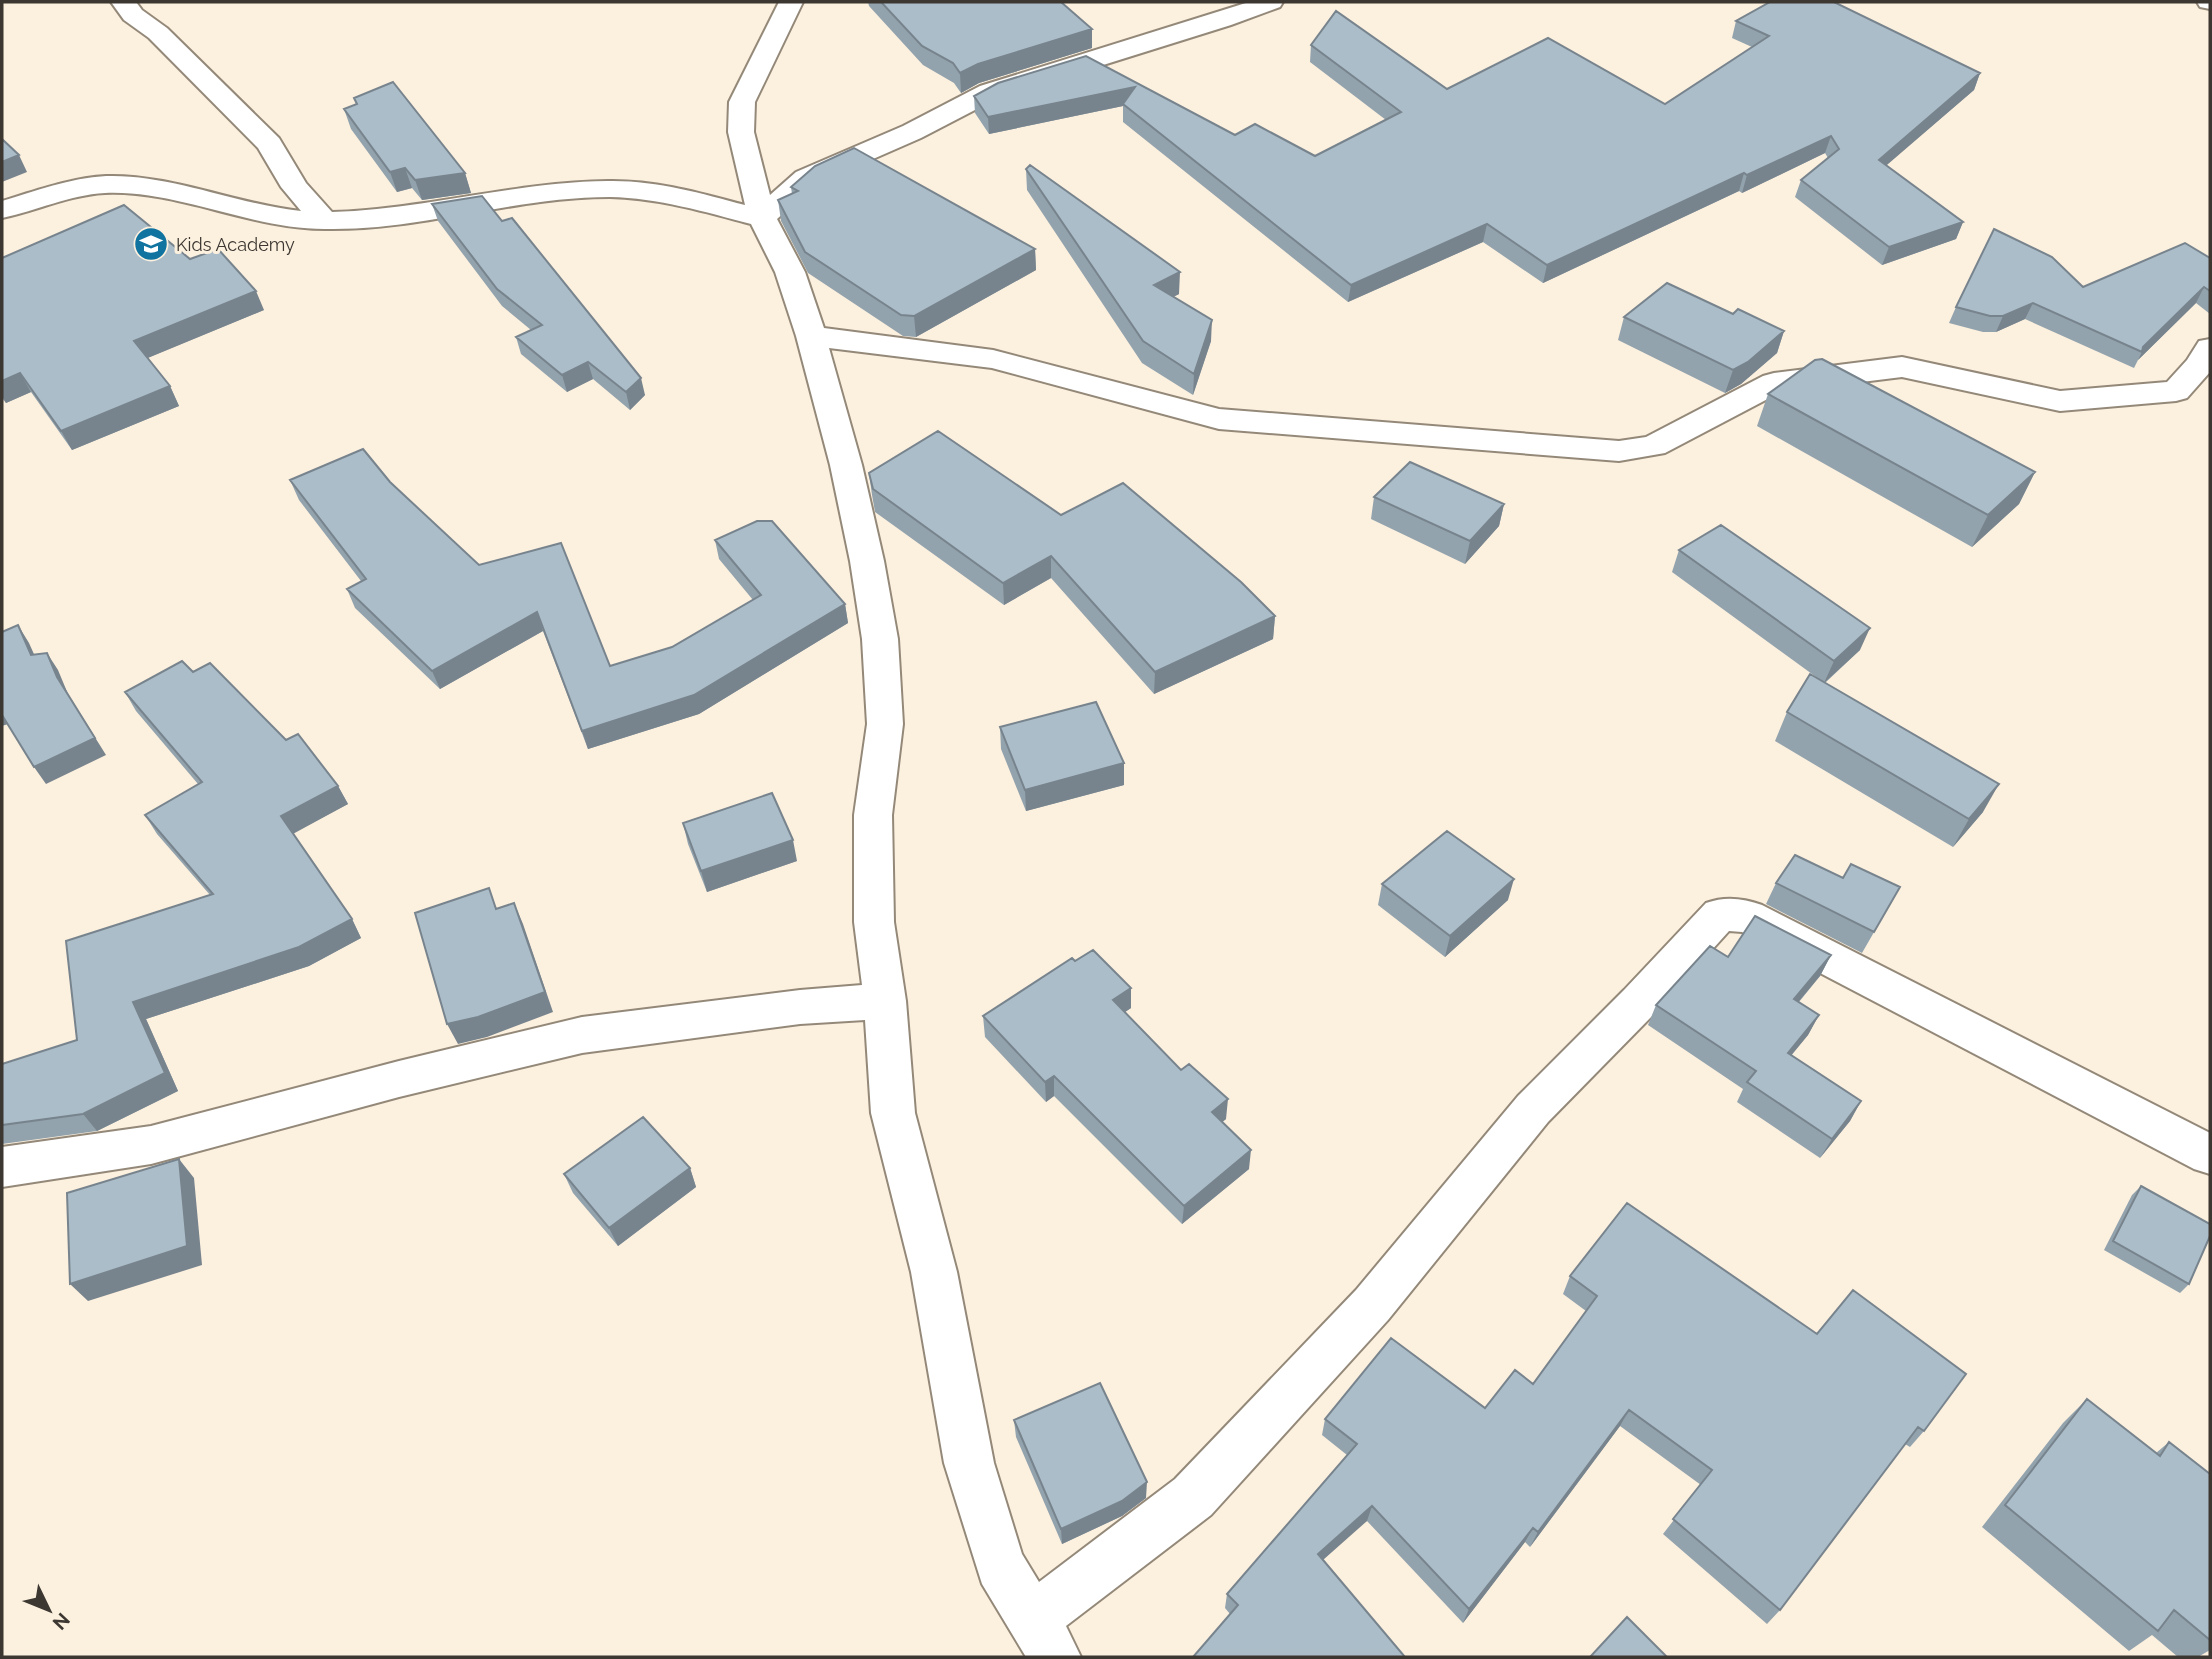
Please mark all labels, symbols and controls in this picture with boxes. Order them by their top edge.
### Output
school or university icon: Kids Academy [132,225,170,263]
place label: Kids Academy [176,234,295,255]
north arrow [14,1575,84,1645]
text: N [48,1609,74,1634]

